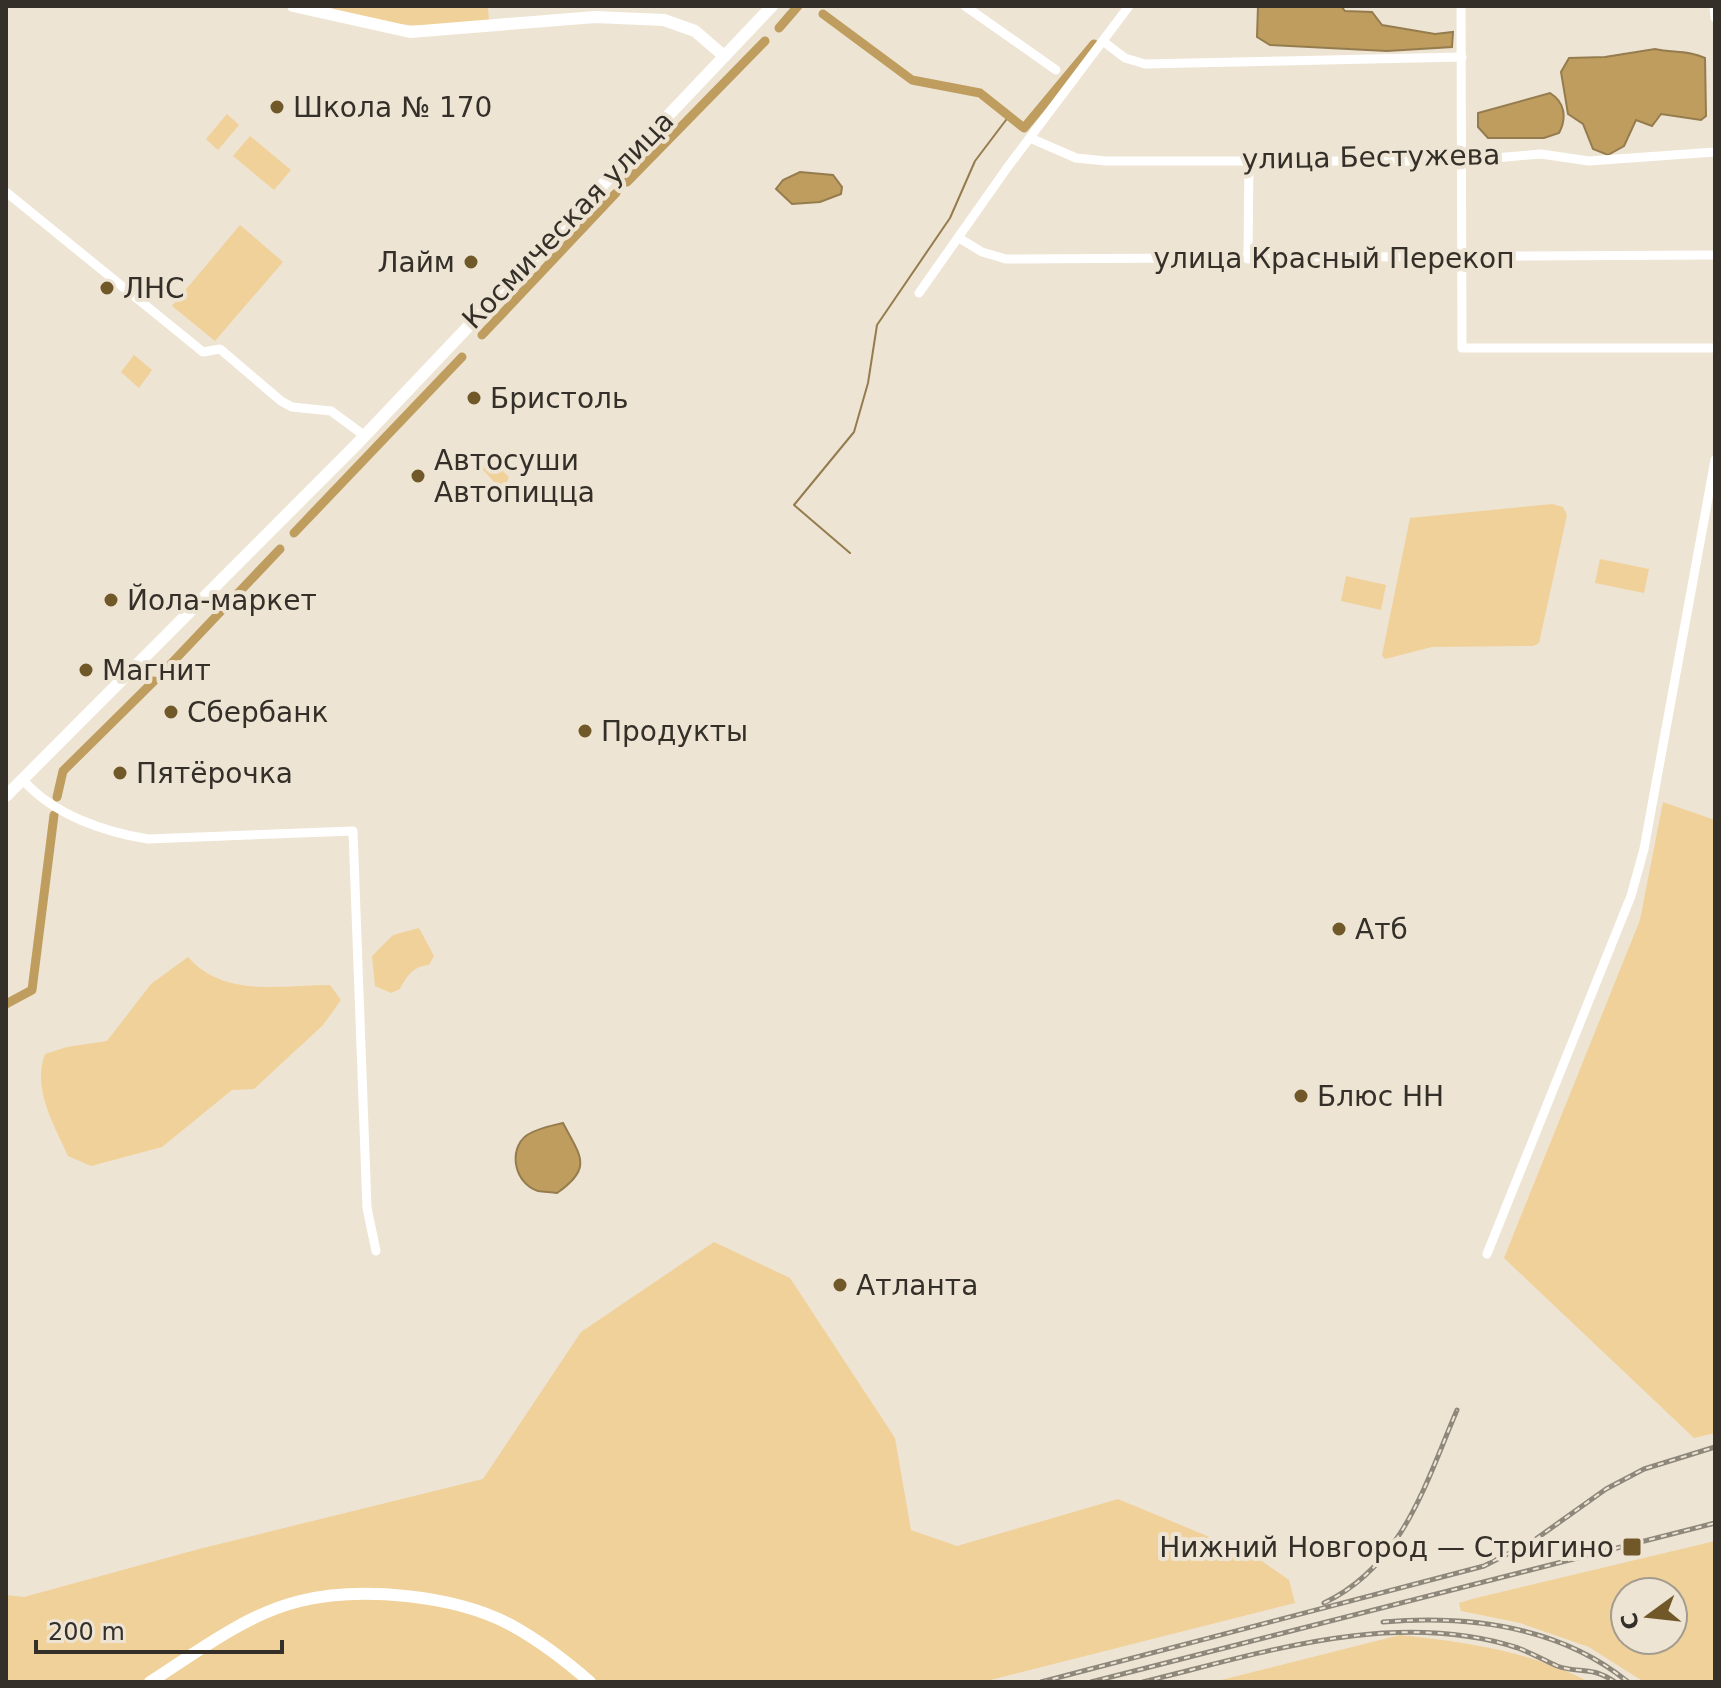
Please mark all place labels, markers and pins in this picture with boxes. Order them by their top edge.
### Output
place label: Школа № 170 [293,91,492,124]
marker: Школа № 170 [268,98,286,116]
place label: Лайм [377,246,455,279]
marker: Лайм [462,253,480,271]
place label: ЛНС [123,272,185,305]
marker: ЛНС [98,279,116,297]
place label: Бристоль [490,382,628,415]
marker: Бристоль [465,389,483,407]
place label: Автосуши Автопицца [434,444,595,509]
marker: Автосуши Автопицца [409,467,427,485]
place label: Йола-маркет [127,583,317,617]
marker: Йола-маркет [102,591,120,609]
place label: Магнит [102,654,211,687]
marker: Магнит [77,661,95,679]
place label: Сбербанк [187,696,328,729]
marker: Сбербанк [162,703,180,721]
place label: Продукты [601,715,748,748]
marker: Продукты [576,722,594,740]
place label: Пятёрочка [136,757,293,790]
marker: Пятёрочка [111,764,129,782]
place label: Атб [1355,913,1408,946]
marker: Атб [1330,920,1348,938]
place label: Блюс НН [1317,1080,1444,1113]
marker: Блюс НН [1292,1087,1310,1105]
place label: Атланта [856,1269,978,1302]
marker: Атланта [831,1276,849,1294]
place label: Нижний Новгород — Стригино [1159,1531,1614,1564]
marker: Нижний Новгород — Стригино [1621,1536,1643,1558]

